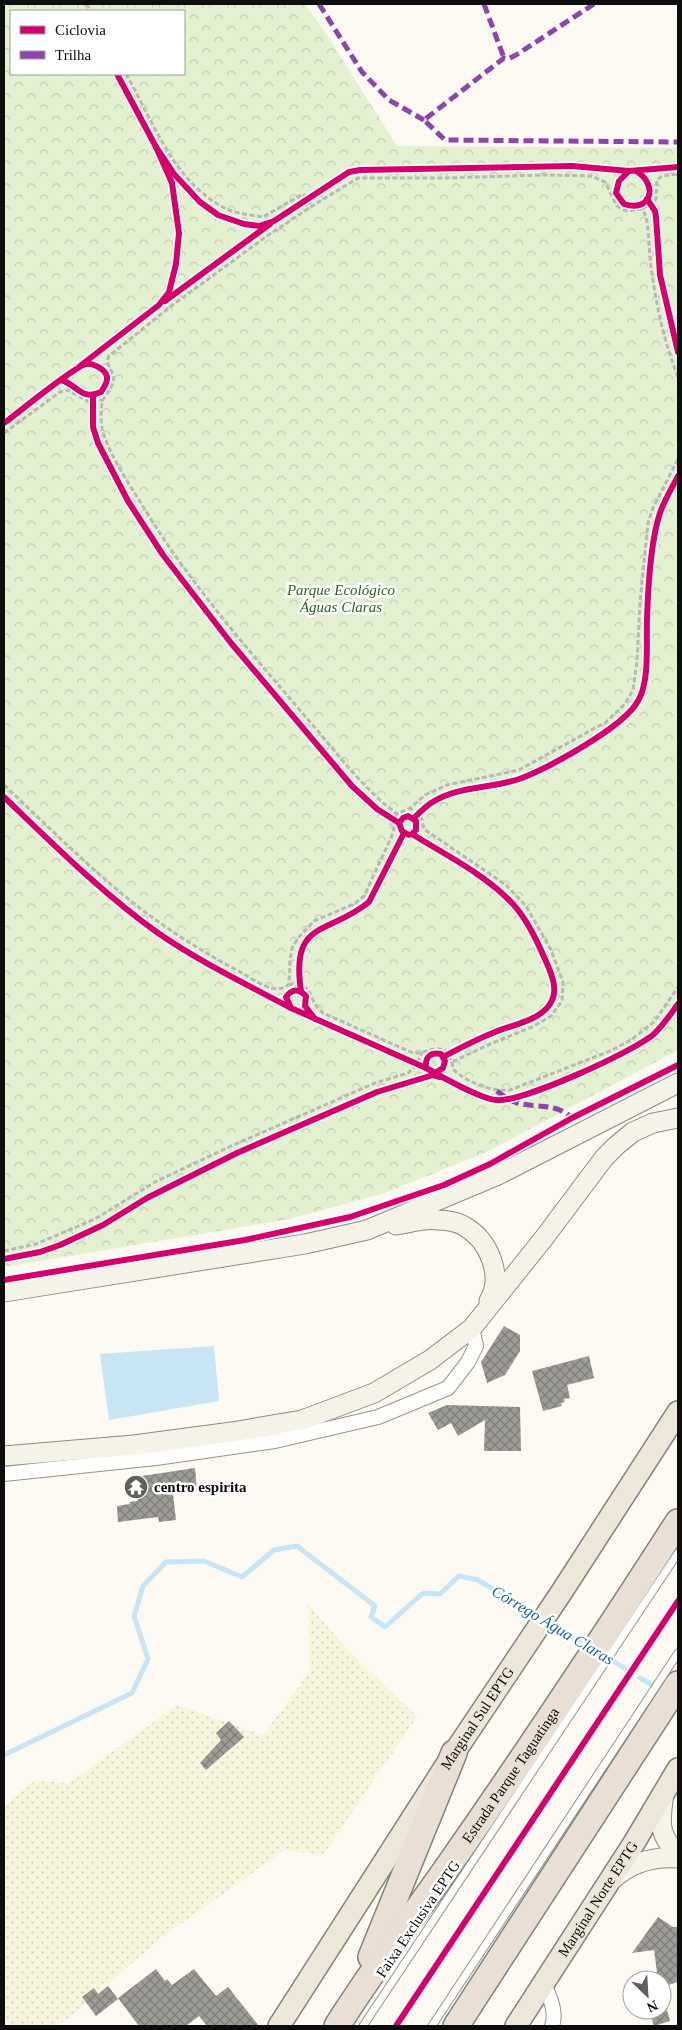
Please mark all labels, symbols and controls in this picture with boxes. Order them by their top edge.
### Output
legend [10,10,185,75]
text: Ciclovia [55,22,106,38]
text: Trilha [55,47,91,63]
park label: Parque Ecológico Águas Claras [286,582,396,615]
temple icon: centro espirita [123,1474,149,1500]
place label: centro espirita [154,1479,247,1495]
water label: Córrego Água Claras [489,1581,617,1669]
street label: Marginal Sul EPTG [437,1664,517,1773]
street label: Estrada Parque Taguatinga [459,1704,562,1846]
street label: Marginal Norte EPTG [555,1838,641,1960]
street label: Faixa Exclusiva EPTG [373,1857,463,1980]
north arrow [622,1970,672,2020]
text: N [645,1997,660,2015]

